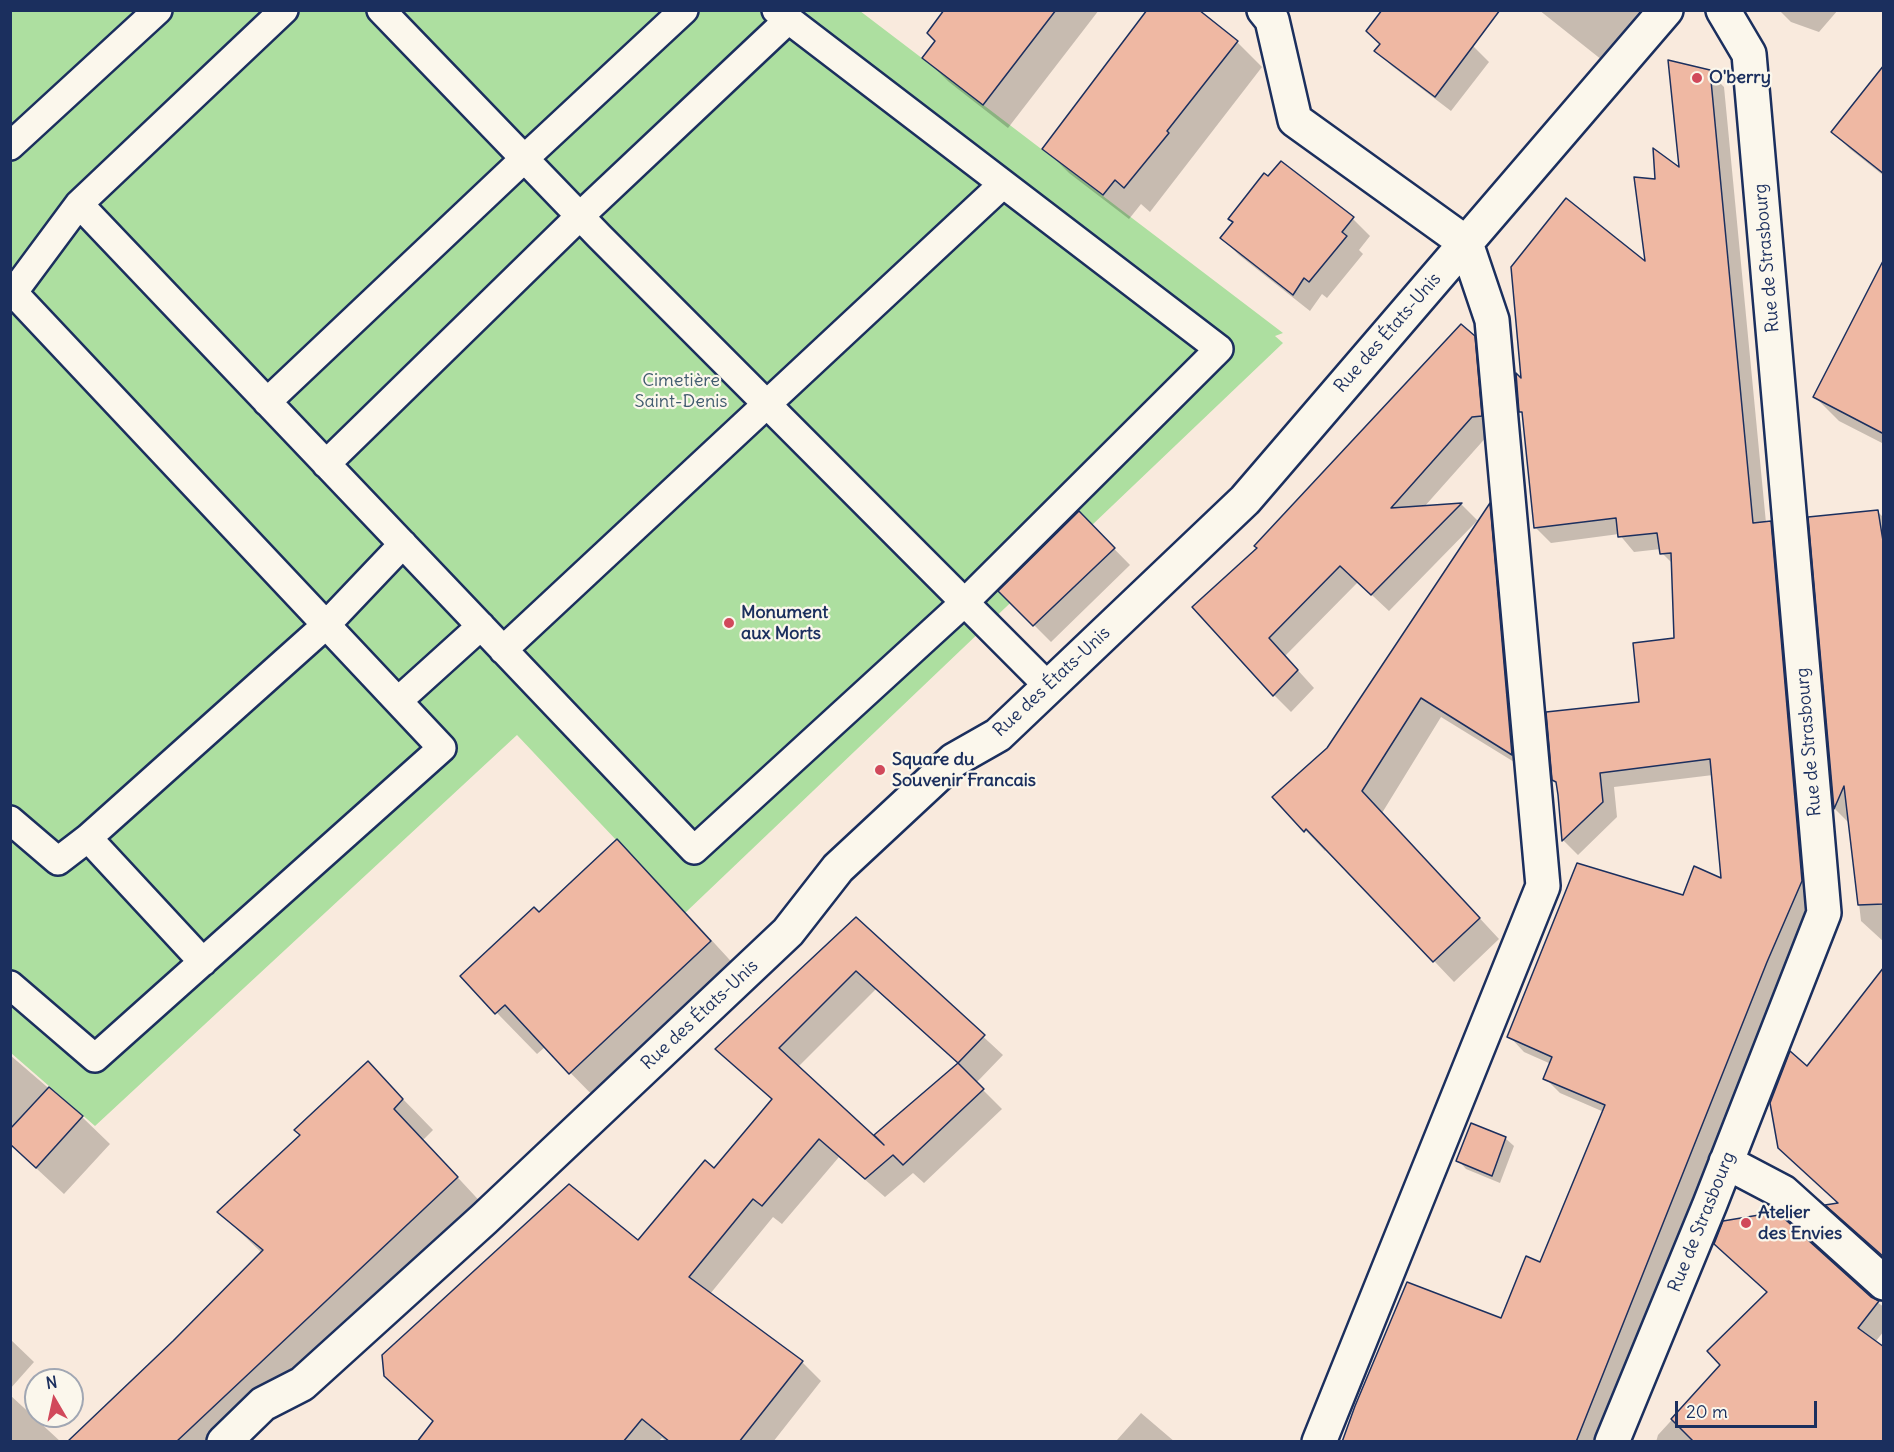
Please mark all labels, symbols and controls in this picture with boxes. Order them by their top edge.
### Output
place label: O'berry [1709,67,1771,89]
marker: O'berry [1690,71,1704,85]
street label: Rue de Strasbourg [1750,183,1784,333]
street label: Rue des États-Unis [1330,269,1446,397]
park label: Cimetière Saint-Denis [634,370,728,412]
place label: Monument aux Morts [741,602,828,644]
marker: Monument aux Morts [722,616,736,630]
street label: Rue des États-Unis [989,622,1115,742]
street label: Rue de Strasbourg [1792,667,1826,817]
place label: Square du Souvenir Francais [892,749,1036,792]
marker: Square du Souvenir Francais [873,763,887,777]
street label: Rue des États-Unis [637,955,763,1075]
street label: Rue de Strasbourg [1664,1149,1740,1295]
place label: Atelier des Envies [1758,1202,1842,1244]
marker: Atelier des Envies [1739,1216,1753,1230]
north arrow [24,1368,84,1428]
text: N [44,1371,59,1393]
scale bar [1678,1389,1820,1427]
text: 20 m [1686,1400,1728,1423]

